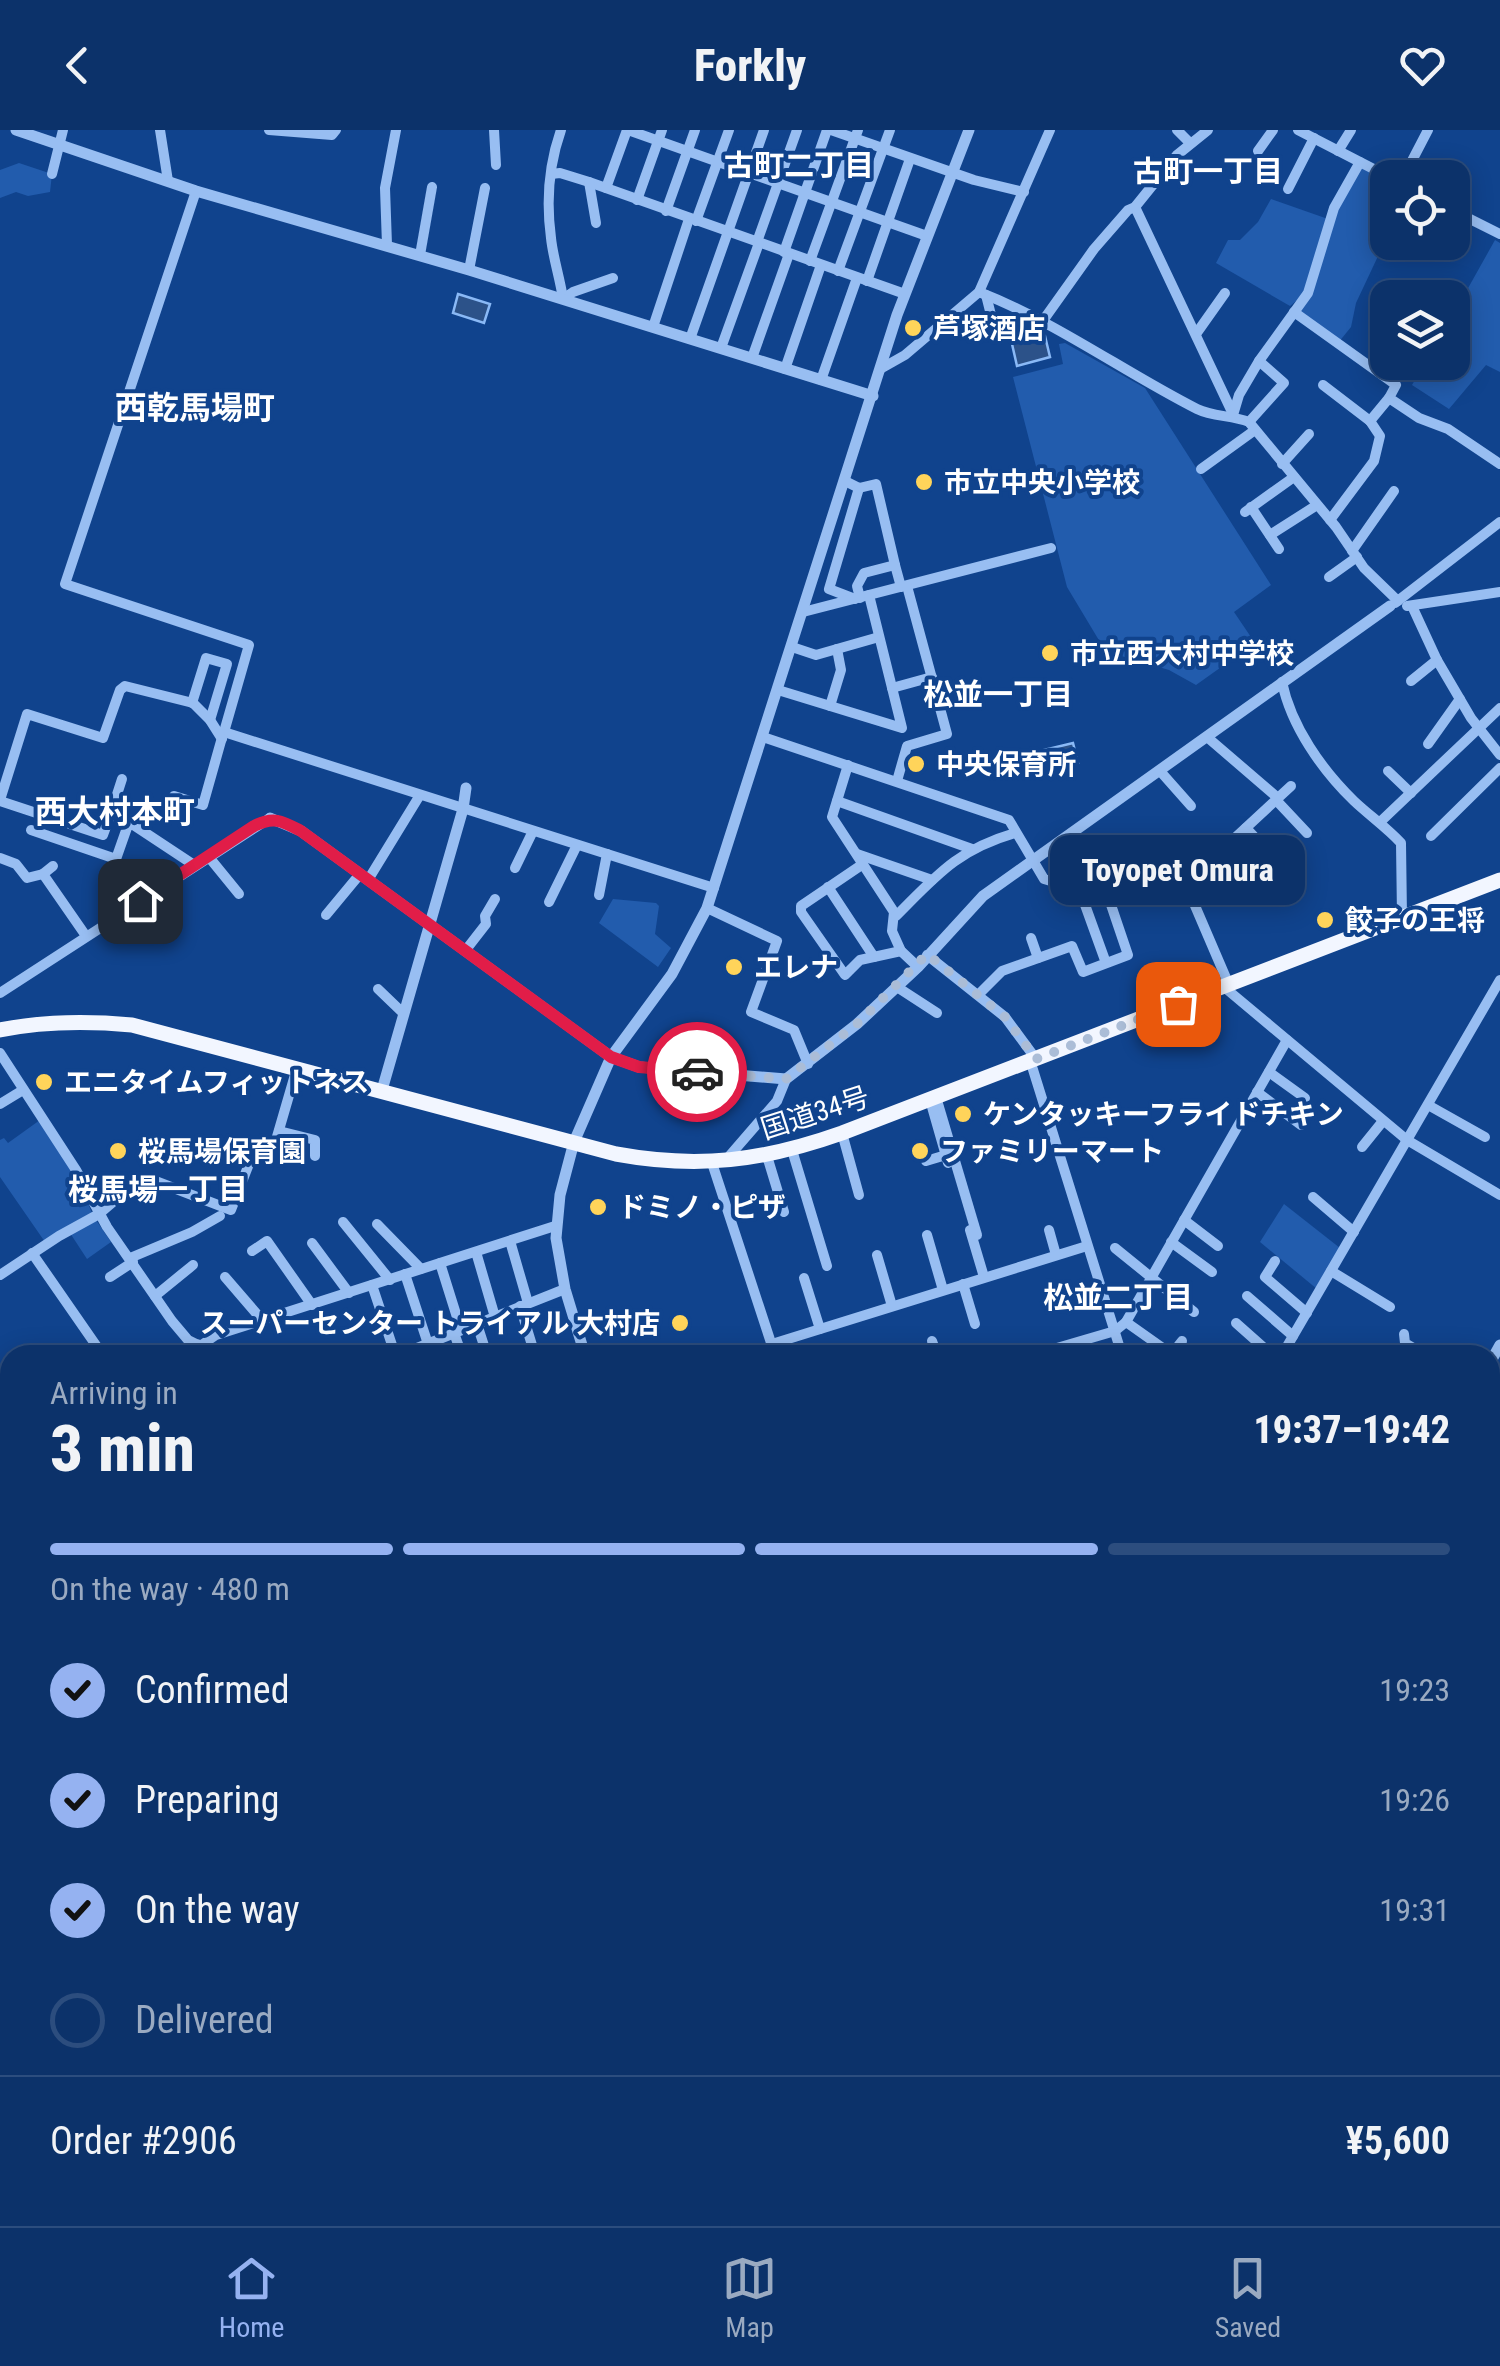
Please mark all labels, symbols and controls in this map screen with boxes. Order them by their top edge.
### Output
icon: back [50,38,105,93]
icon: heart [1395,38,1450,93]
text: Forkly [694,39,806,92]
district label: 古町二丁目 [724,148,874,183]
district label: 古町一丁目 [1133,154,1283,189]
map controls [1370,160,1470,380]
button: locate [1370,160,1470,260]
button: layers [1370,280,1470,380]
place label: 芦塚酒店 [933,312,1045,345]
marker: 芦塚酒店 [902,317,924,339]
district label: 西乾馬場町 [115,389,275,427]
place label: 市立中央小学校 [944,466,1140,499]
marker: 市立中央小学校 [913,471,935,493]
place label: 市立西大村中学校 [1070,637,1294,670]
marker: 市立西大村中学校 [1039,642,1061,664]
district label: 松並一丁目 [923,677,1073,712]
place label: 中央保育所 [936,748,1076,781]
marker: 中央保育所 [905,753,927,775]
district label: 西大村本町 [35,793,195,831]
callout: Toyopet Omura [1050,834,1306,904]
text: Toyopet Omura [1081,851,1274,889]
pin [98,859,183,944]
icon: home [113,874,168,929]
place label: 餃子の王将 [1345,904,1485,937]
marker: 餃子の王将 [1314,909,1336,931]
place label: エレナ [754,951,838,984]
marker: エレナ [723,956,745,978]
pin [1136,962,1221,1047]
icon: bag [1151,977,1206,1032]
courier [647,1022,747,1122]
icon: car [670,1045,725,1100]
place label: エニタイムフィットネス [64,1066,369,1099]
marker: エニタイムフィットネス [33,1071,55,1093]
street label: 国道34号 [757,1080,873,1146]
place label: ケンタッキーフライドチキン [983,1098,1344,1131]
marker: ケンタッキーフライドチキン [952,1103,974,1125]
place label: 桜馬場保育園 [138,1135,306,1168]
place label: ファミリーマート [940,1135,1164,1168]
marker: 桜馬場保育園 [107,1140,129,1162]
marker: ファミリーマート [909,1140,931,1162]
district label: 桜馬場一丁目 [68,1172,248,1207]
place label: ドミノ・ピザ [618,1191,786,1224]
marker: ドミノ・ピザ [587,1196,609,1218]
district label: 松並二丁目 [1043,1280,1193,1315]
place label: スーパーセンター トライアル 大村店 [200,1307,660,1340]
marker: スーパーセンター トライアル 大村店 [669,1312,691,1334]
text: Arriving in [50,1374,178,1412]
text: 19:37–19:42 [1253,1408,1450,1452]
text: 3 min [50,1411,195,1487]
text: On the way · 480 m [50,1570,290,1608]
icon: check [50,1663,105,1718]
text: Confirmed [135,1668,290,1712]
text: 19:23 [1379,1671,1450,1709]
icon: check [50,1773,105,1828]
text: Preparing [135,1778,280,1822]
text: 19:26 [1379,1781,1450,1819]
icon: check [50,1883,105,1938]
text: On the way [135,1888,300,1932]
text: 19:31 [1379,1891,1450,1929]
text: Delivered [135,1998,274,2042]
text: Order #2906 [50,2119,237,2163]
text: ¥5,600 [1346,2119,1450,2163]
tab: Home [219,2251,284,2344]
tab: Map [722,2251,777,2344]
tab: Saved [1215,2251,1281,2344]

